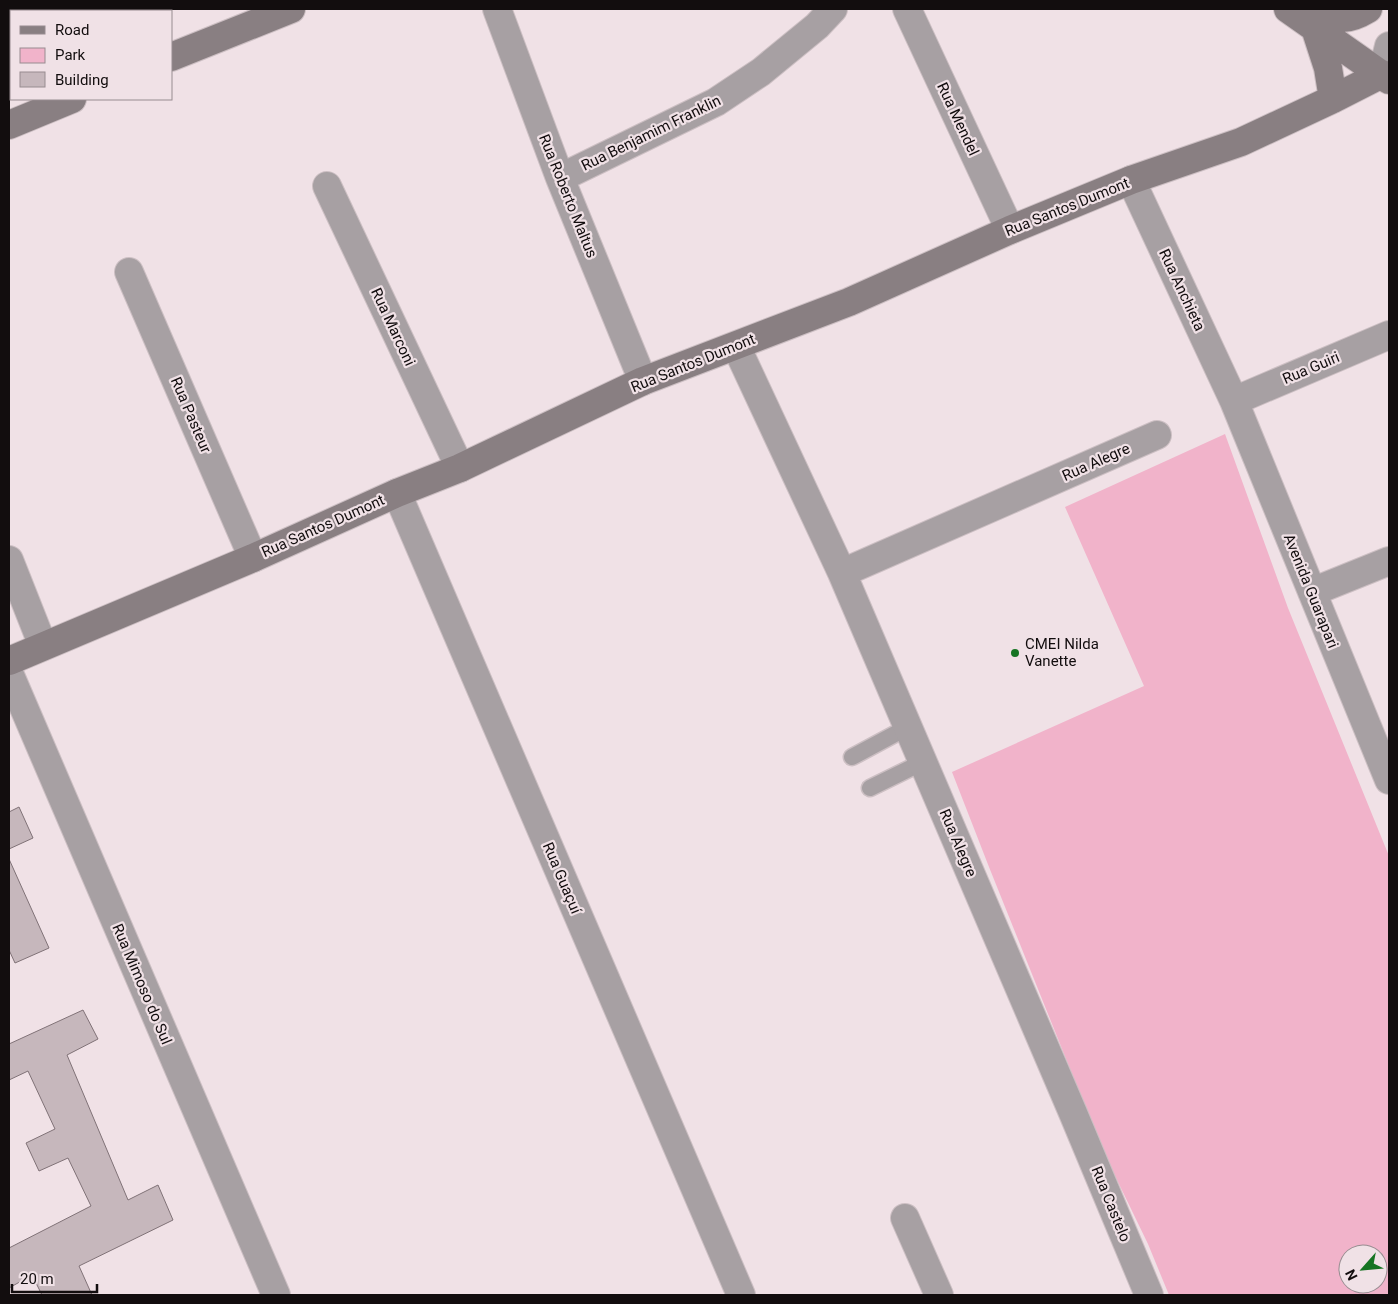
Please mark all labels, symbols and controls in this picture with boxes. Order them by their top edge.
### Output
legend [10,10,172,100]
text: Road [55,21,89,39]
text: Park [55,46,86,64]
text: Building [55,71,109,89]
street label: Rua Mendel [933,79,983,159]
street label: Rua Benjamim Franklin [578,91,724,175]
street label: Rua Roberto Maltus [535,131,601,261]
street label: Rua Santos Dumont [1002,174,1132,240]
street label: Rua Anchieta [1155,246,1209,334]
street label: Rua Marconi [367,285,419,369]
street label: Rua Santos Dumont [628,330,758,396]
street label: Rua Guiri [1280,348,1342,388]
street label: Rua Pasteur [167,374,215,456]
street label: Rua Alegre [1059,439,1133,485]
street label: Rua Santos Dumont [259,491,387,561]
street label: Avenida Guarapari [1280,531,1342,651]
place label: CMEI Nilda Vanette [1025,635,1099,670]
marker: CMEI Nilda Vanette [1009,647,1021,659]
street label: Rua Alegre [936,806,980,880]
street label: Rua Guaçuí [539,840,586,918]
street label: Rua Mimoso do Sul [108,921,176,1047]
street label: Rua Castelo [1088,1163,1134,1245]
north arrow [1338,1244,1388,1294]
scale bar [12,1262,98,1294]
text: N [1342,1267,1361,1283]
text: 20 m [20,1270,54,1288]

